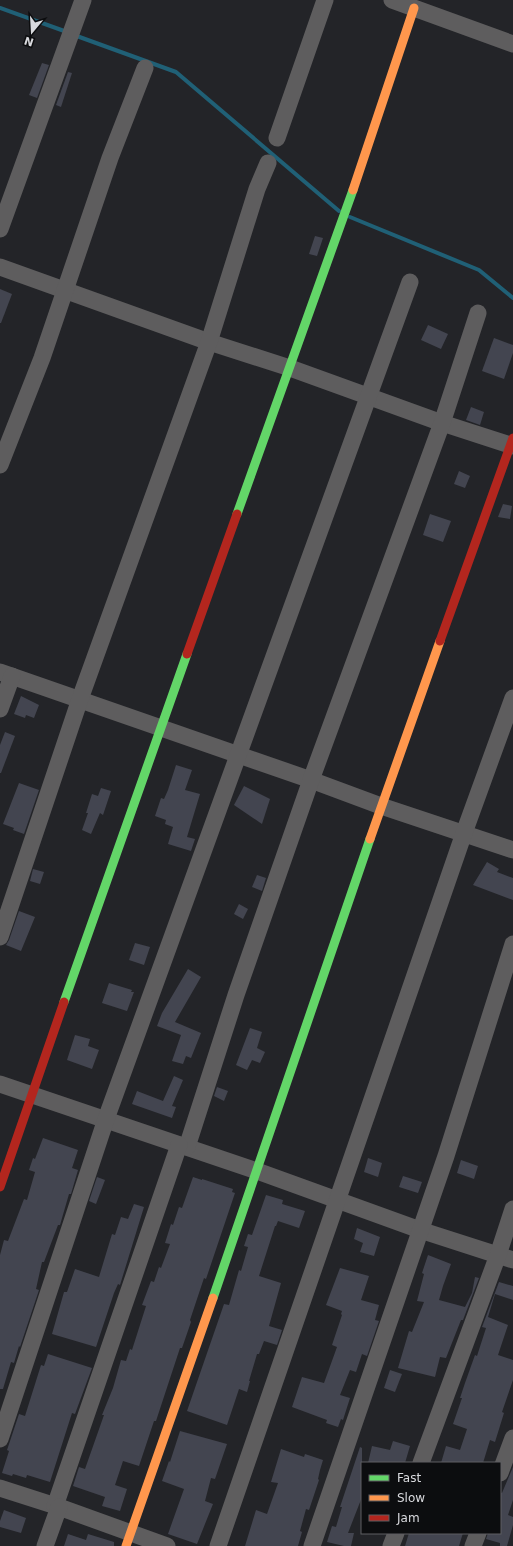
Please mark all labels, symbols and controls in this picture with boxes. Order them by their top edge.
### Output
north arrow [12,12,52,52]
text: N [23,33,35,49]
legend [361,1462,501,1534]
text: Fast [397,1471,421,1485]
text: Slow [397,1491,425,1505]
text: Jam [396,1511,420,1525]

